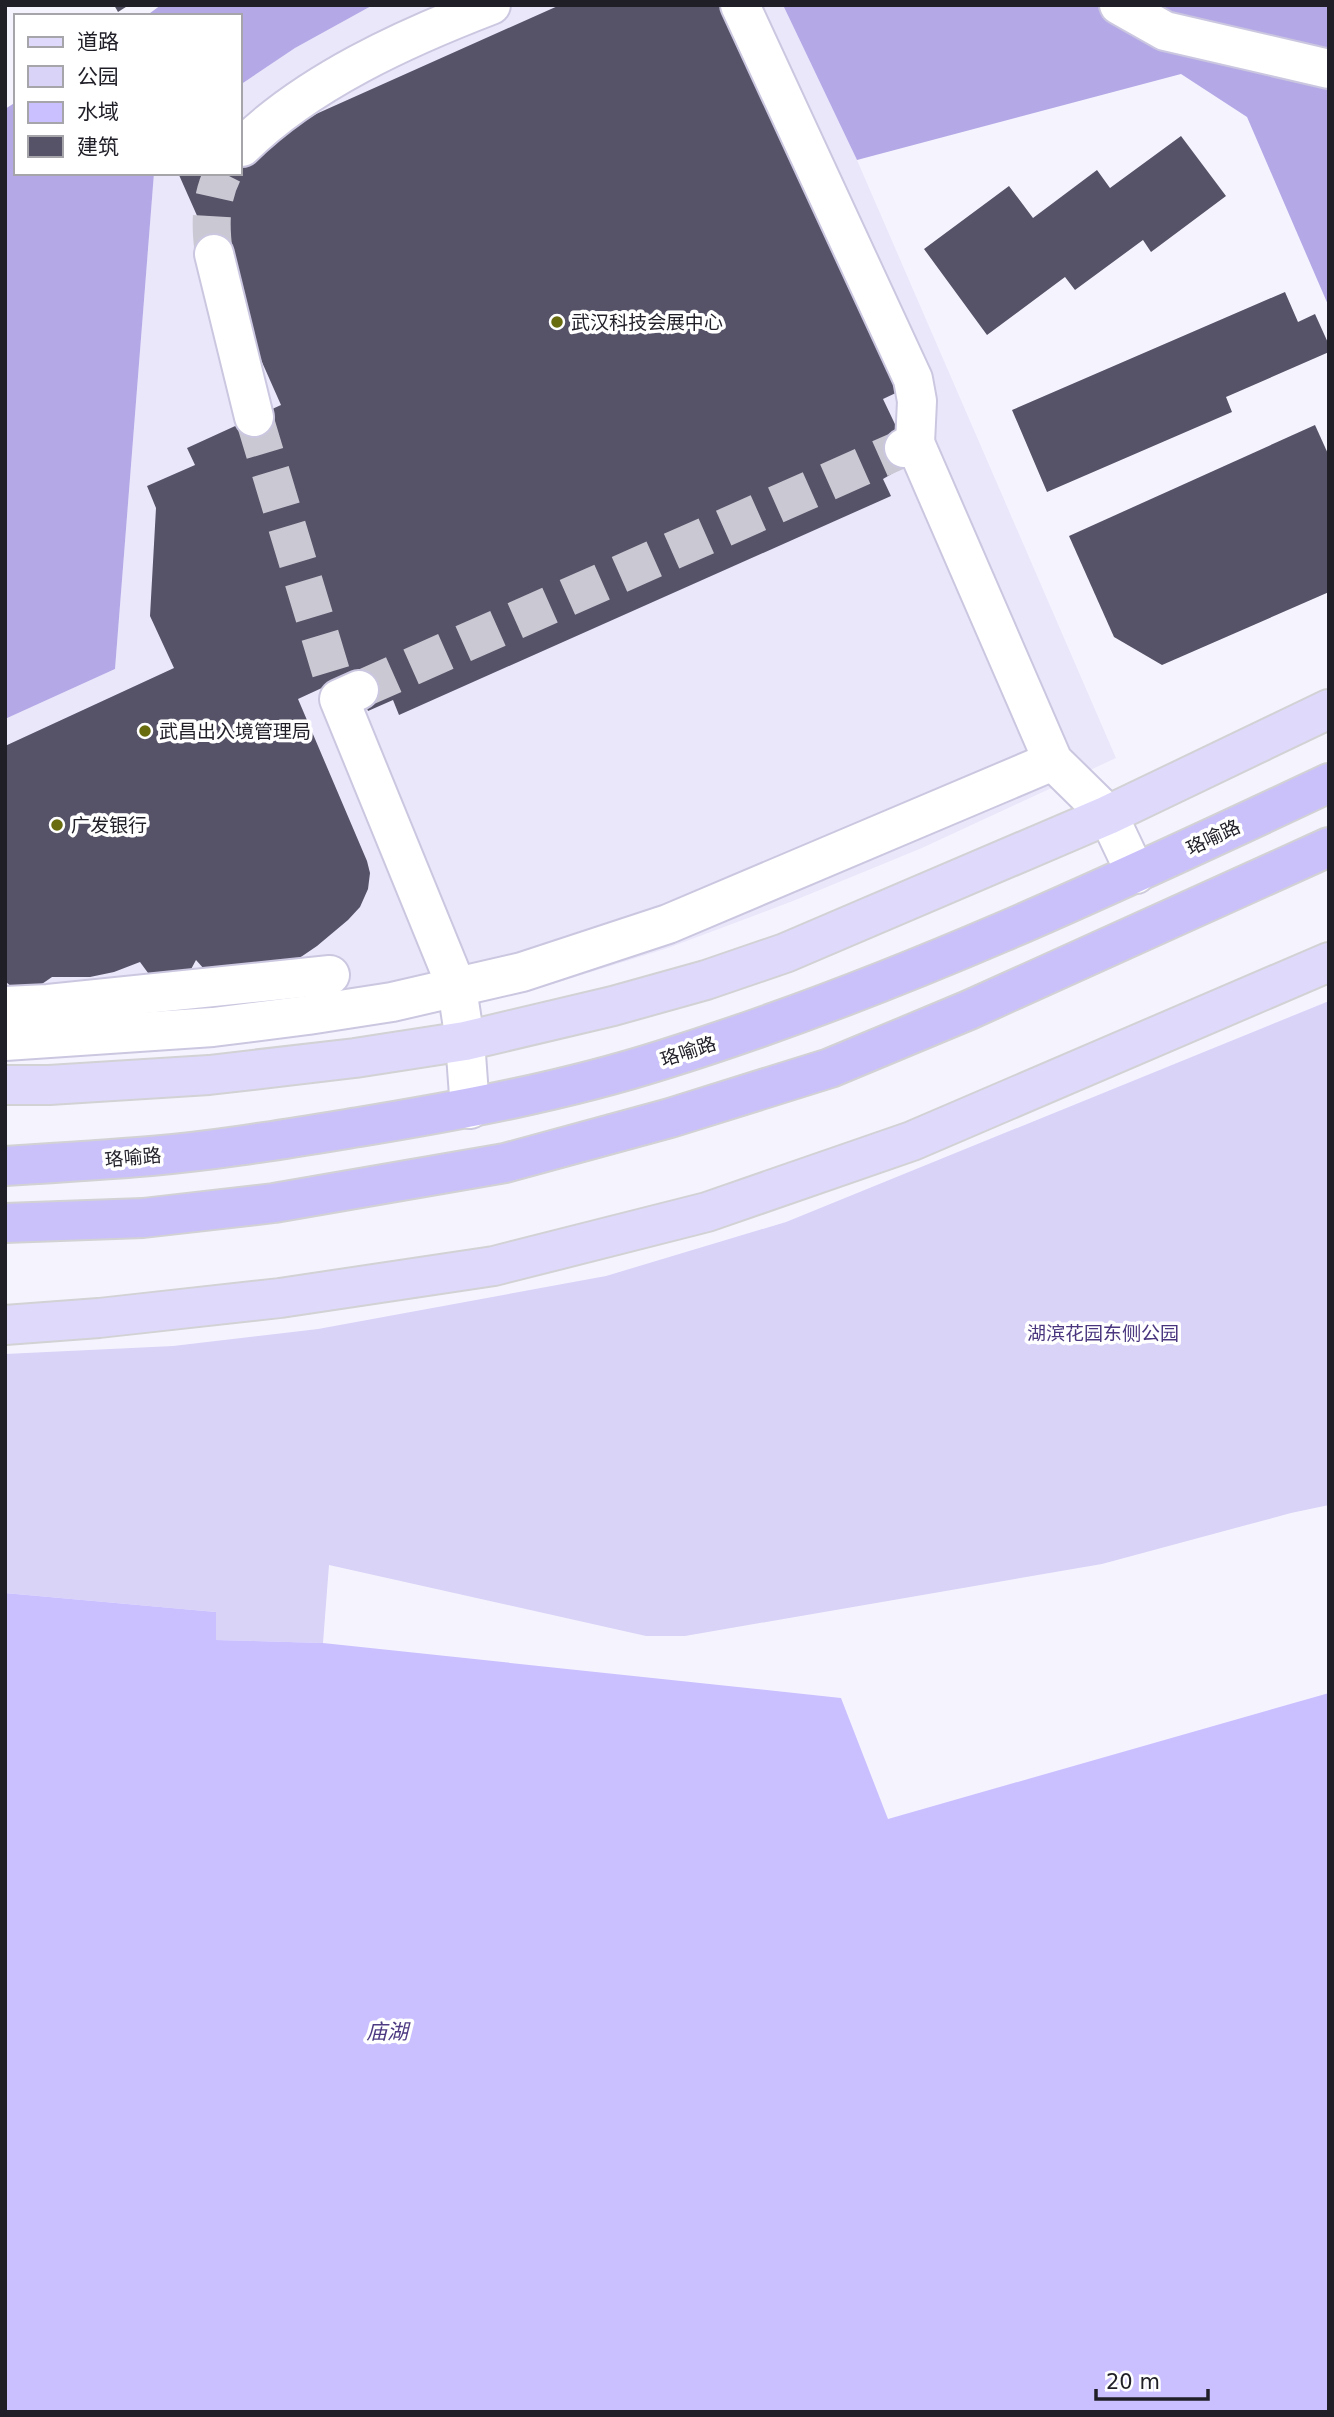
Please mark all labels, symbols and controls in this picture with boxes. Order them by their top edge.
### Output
legend [14,14,242,175]
text: 道路 [77,30,119,54]
text: 公园 [77,65,119,89]
text: 水域 [77,100,119,124]
text: 建筑 [77,135,119,159]
place label: 武汉科技会展中心 [571,311,723,333]
marker: 武汉科技会展中心 [549,314,565,330]
place label: 武昌出入境管理局 [159,720,311,742]
marker: 武昌出入境管理局 [137,723,153,739]
place label: 广发银行 [71,814,147,836]
street label: 珞喻路 [1183,815,1243,859]
marker: 广发银行 [49,817,65,833]
street label: 珞喻路 [657,1032,719,1070]
street label: 珞喻路 [104,1144,162,1170]
park label: 湖滨花园东侧公园 [1027,1322,1179,1344]
water label: 庙湖 [366,2020,411,2044]
scale bar [1096,2358,1208,2402]
text: 20 m [1106,2370,1160,2394]

